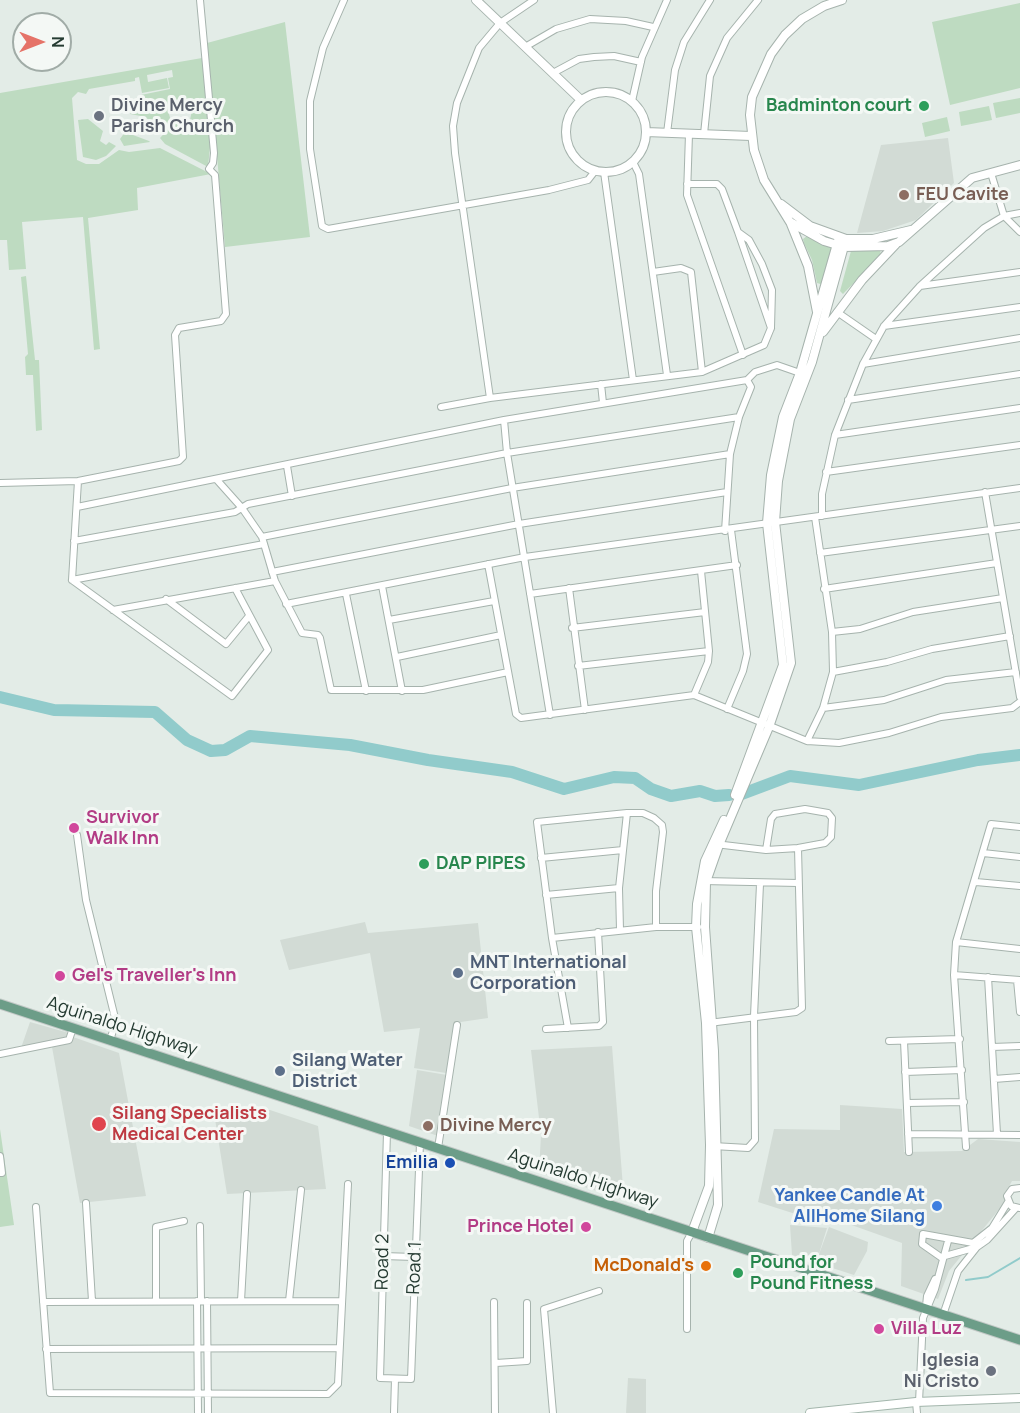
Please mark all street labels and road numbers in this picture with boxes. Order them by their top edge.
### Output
street label: Aguinaldo Highway [44,992,200,1062]
street label: Aguinaldo Highway [505,1144,661,1214]
street label: Road 2 [372,1234,394,1290]
street label: Road 1 [403,1241,427,1295]

